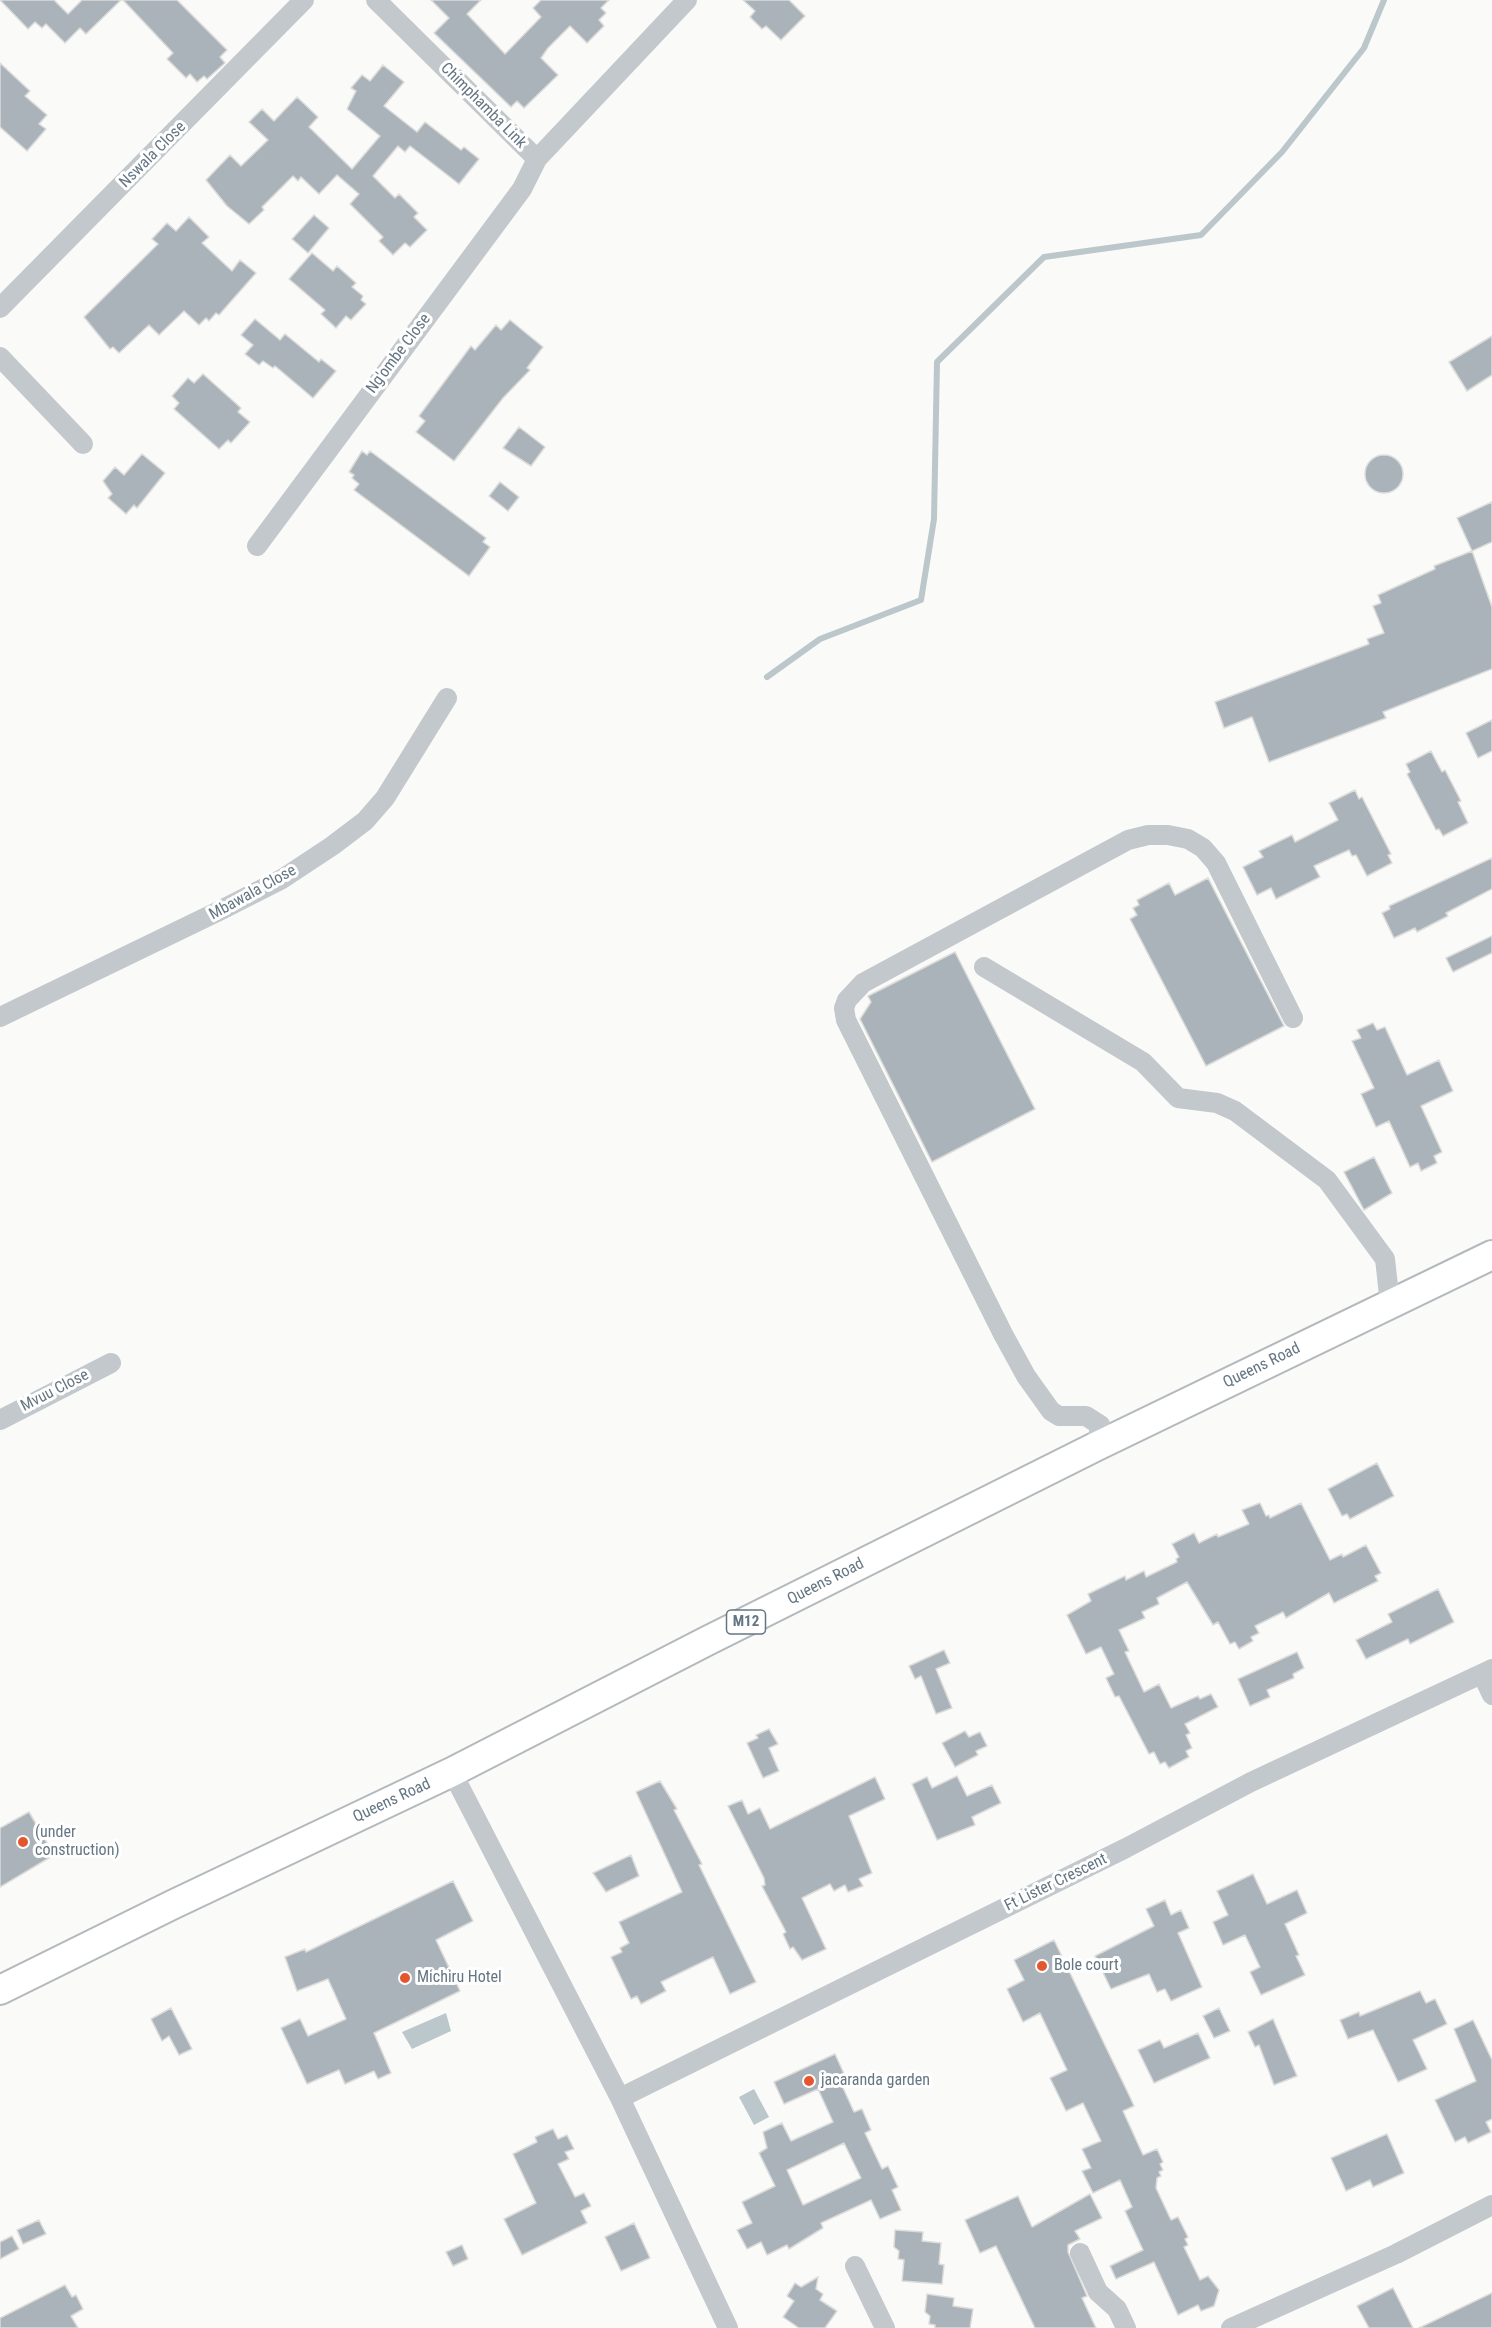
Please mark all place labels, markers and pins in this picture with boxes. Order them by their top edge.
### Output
place label: (under construction) [35,1823,119,1861]
marker: (under construction) [16,1835,30,1849]
place label: Bole court [1054,1956,1119,1976]
marker: Bole court [1035,1959,1049,1973]
place label: Michiru Hotel [417,1968,502,1988]
marker: Michiru Hotel [398,1971,412,1985]
place label: jacaranda garden [821,2071,930,2091]
marker: jacaranda garden [802,2074,816,2088]

